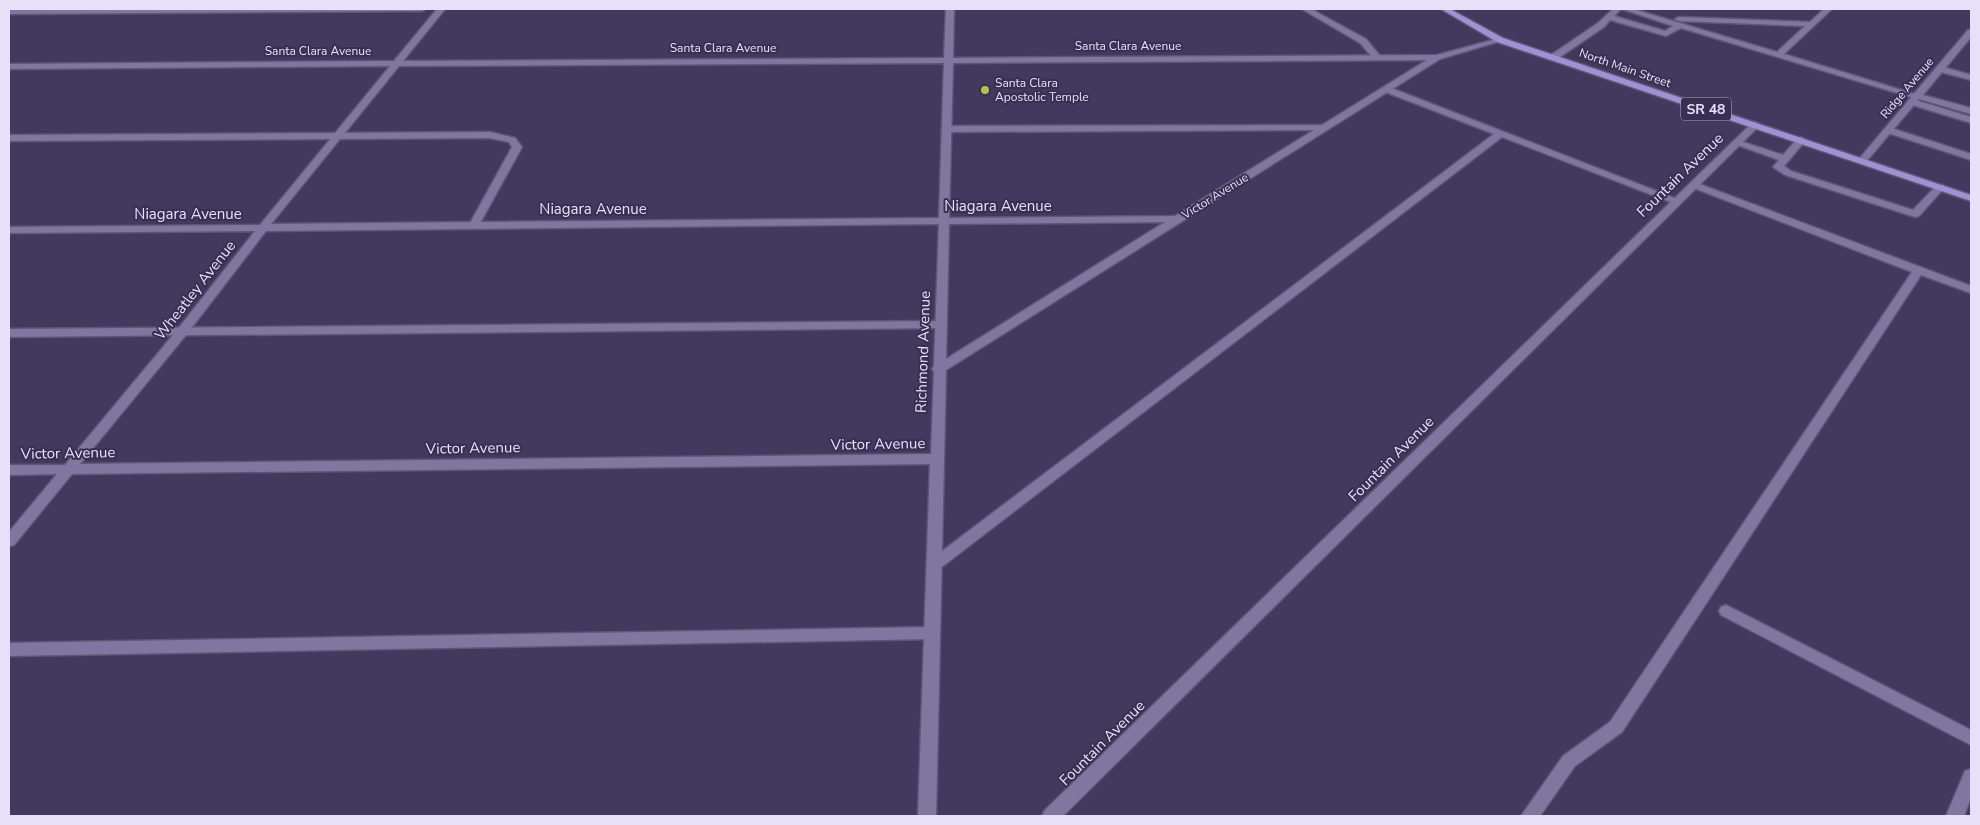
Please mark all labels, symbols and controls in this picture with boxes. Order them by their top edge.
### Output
street label: Santa Clara Avenue [1075,38,1181,54]
street label: Santa Clara Avenue [670,40,776,56]
street label: Santa Clara Avenue [265,43,371,59]
street label: North Main Street [1577,45,1674,92]
street label: Ridge Avenue [1877,54,1937,122]
place label: Santa Clara Apostolic Temple [995,75,1089,105]
marker: Santa Clara Apostolic Temple [979,84,991,96]
road number: SR 48 [1681,98,1731,120]
street label: Fountain Avenue [1632,128,1728,222]
street label: Victor Avenue [1178,169,1251,223]
street label: Niagara Avenue [944,196,1052,216]
street label: Niagara Avenue [539,199,647,219]
street label: Niagara Avenue [134,204,242,224]
street label: Wheatley Avenue [150,236,240,344]
street label: Richmond Avenue [911,291,935,413]
street label: Fountain Avenue [1344,412,1438,506]
street label: Victor Avenue [830,433,925,455]
street label: Victor Avenue [425,437,520,459]
street label: Victor Avenue [20,442,115,464]
street label: Fountain Avenue [1055,696,1149,790]

